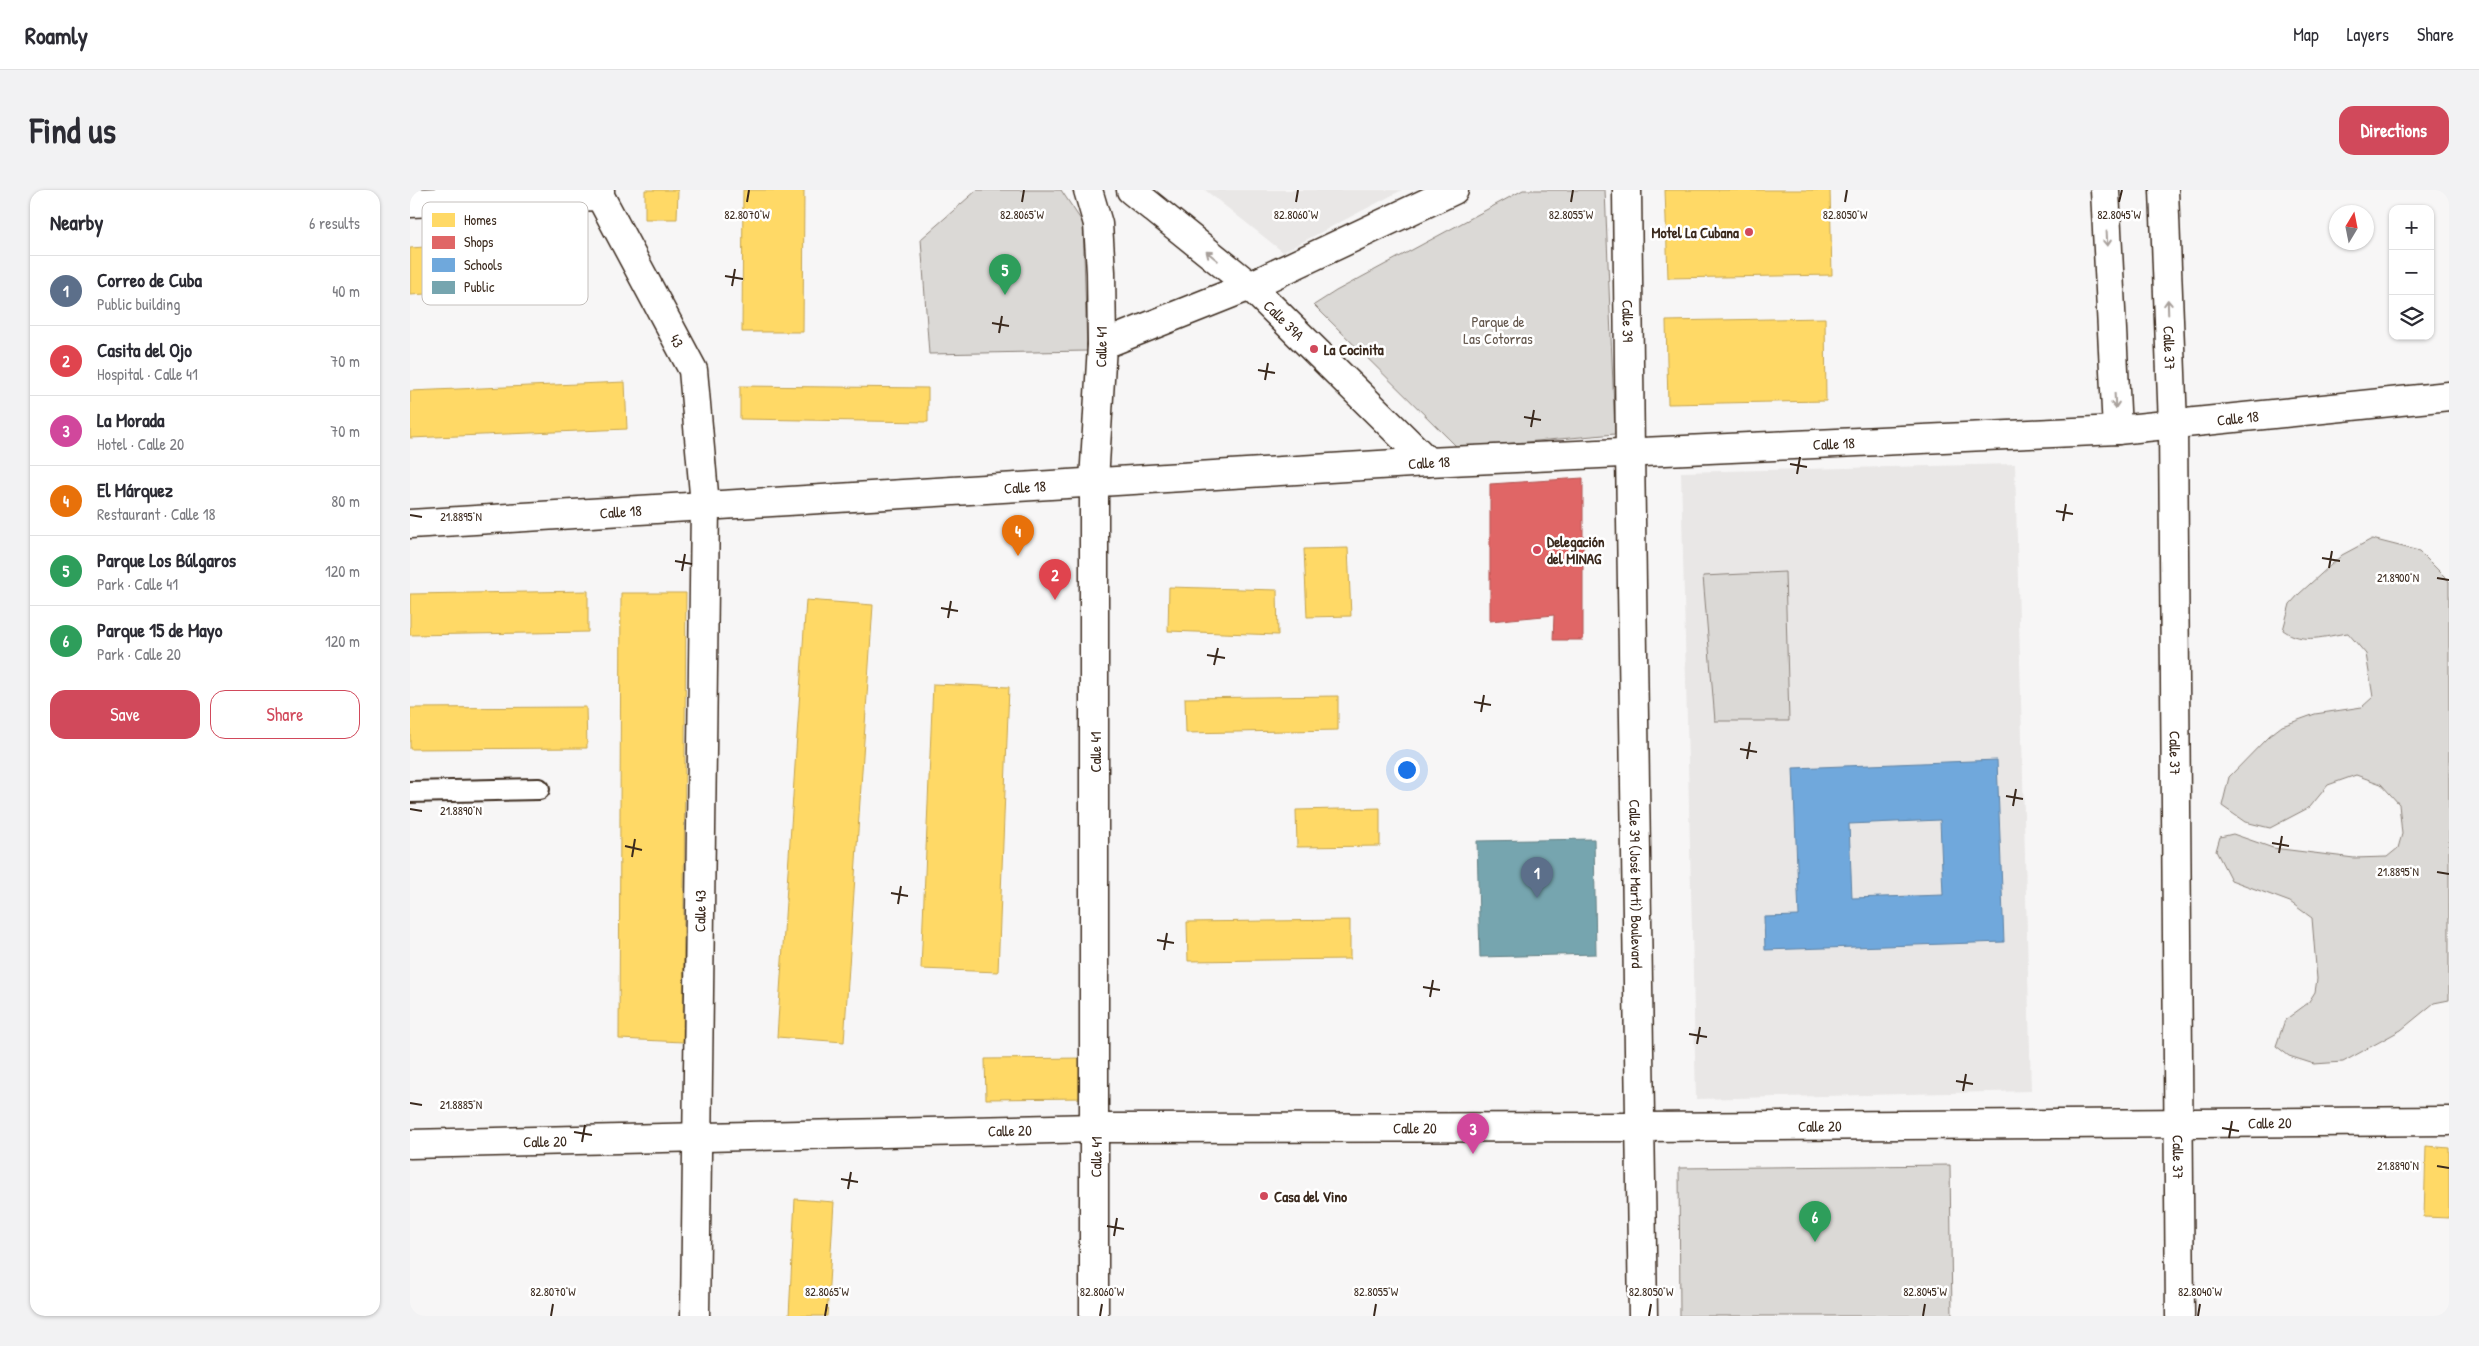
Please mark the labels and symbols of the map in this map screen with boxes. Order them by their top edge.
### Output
legend [422,202,588,305]
north arrow [2329,205,2374,250]
text: 82.8070°W [724,206,770,223]
text: 82.8065°W [1000,206,1045,223]
text: 82.8060°W [1274,206,1319,223]
text: 82.8055°W [1549,206,1594,223]
text: 82.8050°W [1823,206,1868,223]
text: 82.8045°W [2097,206,2141,223]
text: Homes [464,210,497,229]
place label: Motel La Cubana [1652,222,1739,243]
marker: Motel La Cubana [1743,226,1755,238]
one-way arrow [2103,230,2112,246]
text: Shops [464,232,493,252]
one-way arrow [1206,250,1219,261]
pin: 5 [989,254,1021,295]
text: Schools [464,255,502,274]
text: Public [464,277,495,296]
street label: Calle 39A [1259,295,1310,345]
one-way arrow [2164,299,2173,315]
street label: Calle 39 [1618,300,1639,343]
park label: Parque de Las Cotorras [1463,311,1533,349]
street label: Calle 37 [2159,325,2181,370]
street label: Calle 41 [1090,326,1112,368]
street label: 43 [665,330,690,351]
place label: La Cocinita [1324,339,1384,360]
marker: La Cocinita [1308,343,1320,355]
one-way arrow [2111,393,2120,409]
street label: Calle 18 [2216,405,2260,430]
street label: Calle 18 [1812,432,1855,455]
street label: Calle 18 [1408,450,1451,474]
street label: Calle 18 [1003,475,1046,498]
street label: Calle 18 [599,499,642,523]
text: 21.8895°N [440,508,482,525]
pin: 4 [1002,515,1034,556]
place label: Delegación del MINAG [1547,531,1605,569]
marker: Delegación del MINAG [1531,544,1543,556]
pin: 2 [1039,559,1071,600]
text: 21.8900°N [2377,569,2419,586]
street label: Calle 41 [1085,731,1106,773]
street label: Calle 37 [2165,731,2186,775]
your location [1394,757,1420,783]
street label: Calle 39 (José Martí) Boulevard [1625,799,1648,969]
text: 21.8890°N [440,802,482,819]
pin: 1 [1521,857,1553,898]
text: 21.8895°N [2377,863,2419,880]
street label: Calle 43 [689,889,711,932]
text: 21.8885°N [440,1096,482,1113]
street label: Calle 20 [2248,1112,2292,1133]
pin: 3 [1457,1113,1489,1154]
street label: Calle 20 [1798,1115,1842,1136]
street label: Calle 20 [1393,1117,1437,1138]
street label: Calle 20 [988,1119,1032,1141]
street label: Calle 20 [523,1130,567,1152]
street label: Calle 37 [2168,1135,2189,1179]
street label: Calle 41 [1085,1136,1107,1178]
text: 21.8890°N [2377,1157,2419,1174]
place label: Casa del Vino [1274,1186,1347,1207]
marker: Casa del Vino [1258,1190,1270,1202]
pin: 6 [1799,1201,1831,1242]
text: 82.8070°W [530,1283,576,1300]
text: 82.8065°W [805,1283,850,1300]
text: 82.8060°W [1080,1283,1125,1300]
text: 82.8055°W [1354,1283,1399,1300]
text: 82.8050°W [1629,1283,1674,1300]
text: 82.8045°W [1903,1283,1947,1300]
text: 82.8040°W [2178,1283,2223,1300]

